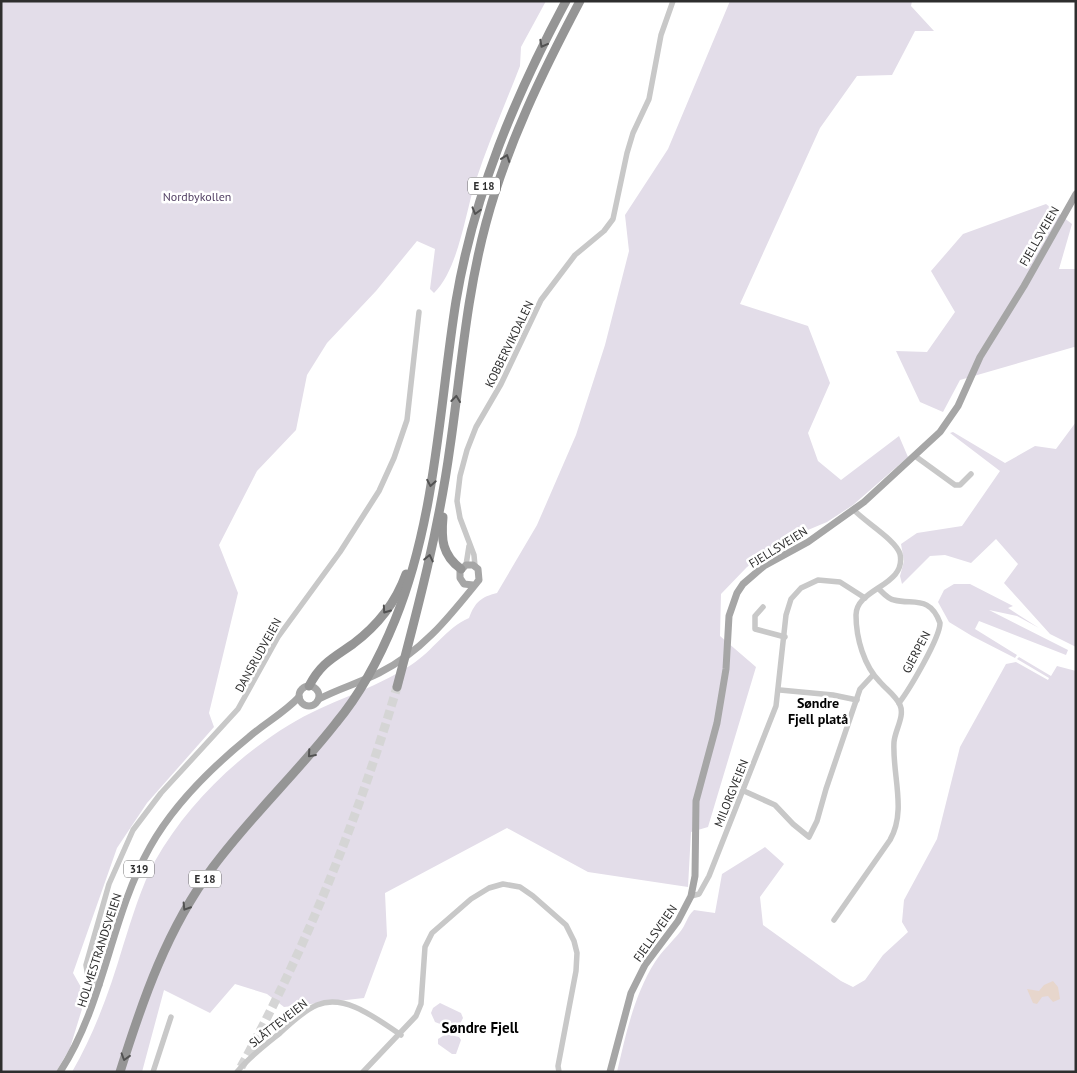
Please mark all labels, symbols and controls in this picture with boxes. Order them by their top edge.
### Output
one-way arrow [539,39,549,48]
one-way arrow [500,154,510,162]
road number: E 18 [468,178,500,195]
park label: Nordbykollen [163,189,231,204]
street label: FJELLSVEIEN [1016,204,1062,268]
one-way arrow [472,207,482,215]
street label: KOBBERVIKDALEN [481,298,537,390]
one-way arrow [450,395,461,403]
one-way arrow [427,479,437,487]
street label: FJELLSVEIEN [746,523,810,571]
one-way arrow [423,554,434,563]
one-way arrow [384,604,392,613]
street label: DANSRUDVEIEN [231,615,285,695]
street label: GJERPEN [899,628,933,676]
district label: Søndre Fjell platå [788,694,848,728]
one-way arrow [307,749,316,758]
street label: MILORGVEIEN [711,757,751,829]
road number: 319 [124,861,154,878]
road number: E 18 [189,871,221,888]
street label: HOLMESTRANDSVEIEN [74,891,124,1009]
one-way arrow [183,902,193,911]
street label: FJELLSVEIEN [630,902,680,964]
street label: SLÅTTEVEIEN [246,996,310,1050]
district label: Søndre Fjell [441,1018,519,1037]
one-way arrow [120,1052,130,1061]

